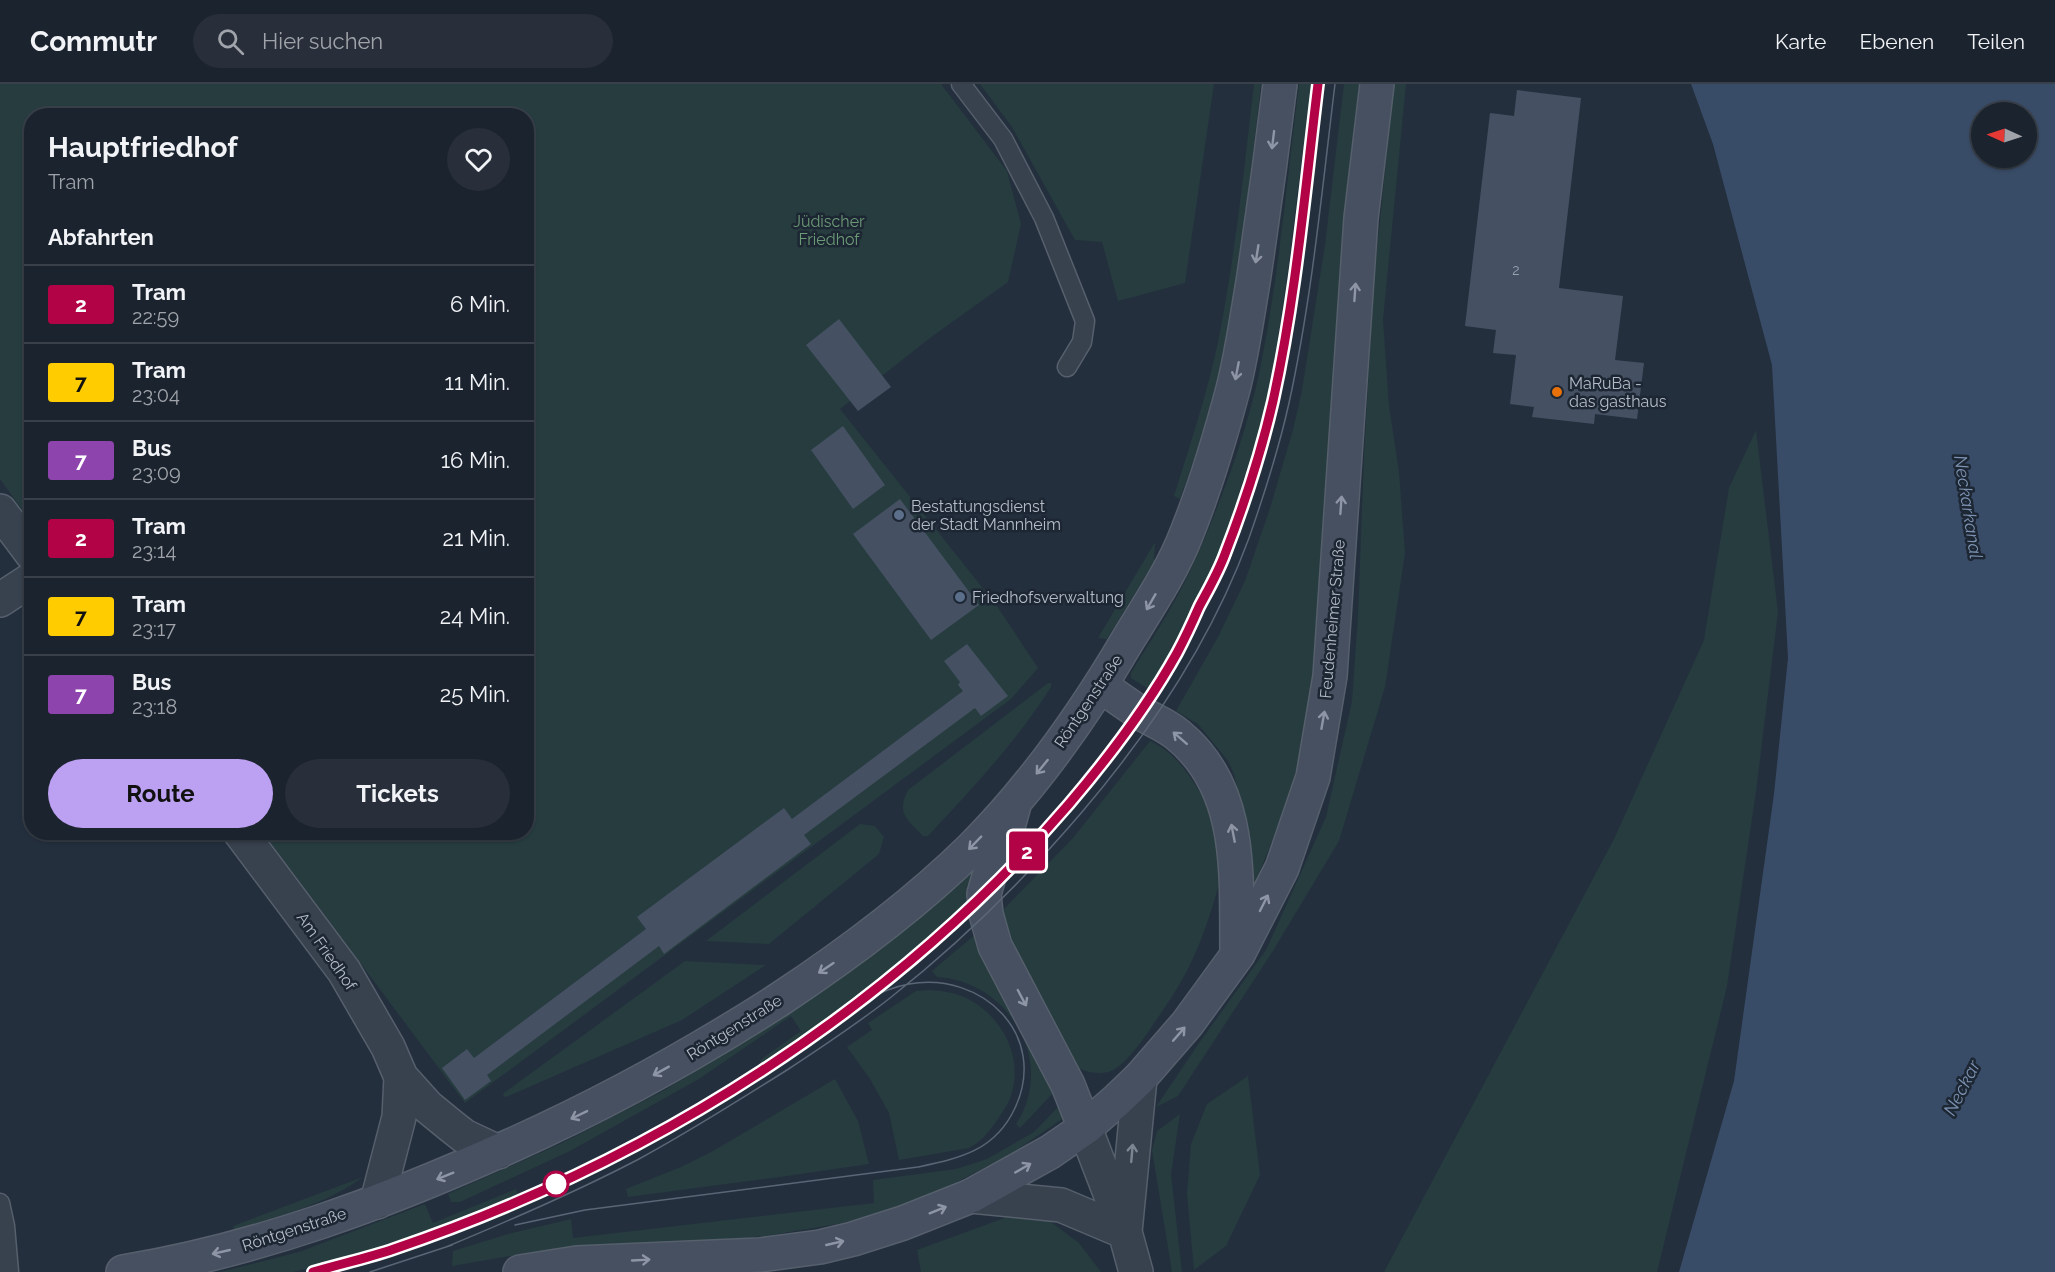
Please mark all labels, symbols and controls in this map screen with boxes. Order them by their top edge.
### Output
search box [193,14,613,68]
text: Commutr [30,25,157,58]
icon: search [214,25,247,58]
text: Hier suchen [262,28,383,54]
text: Karte [1775,29,1826,54]
text: Ebenen [1859,29,1934,54]
text: Teilen [1967,29,2025,54]
north arrow [1971,102,2037,168]
map controls [1971,102,2037,168]
button: heart [447,128,510,191]
one-way arrow [1267,130,1278,149]
text: Hauptfriedhof [48,131,238,164]
text: Tram [48,170,95,194]
park label: Jüdischer Friedhof [793,212,865,249]
text: Abfahrten [48,224,154,250]
one-way arrow [1251,243,1262,263]
house number: 2 [1512,262,1520,278]
text: Tram [132,279,186,305]
one-way arrow [1350,283,1361,303]
text: 6 Min. [450,291,510,317]
text: 2 [75,292,87,317]
text: 22:59 [132,305,179,329]
text: Tram [132,357,186,383]
one-way arrow [1231,360,1242,380]
text: 11 Min. [444,369,510,395]
text: 7 [75,370,87,395]
place label: MaRuBa - das gasthaus [1569,374,1667,411]
text: 23:04 [132,383,180,407]
marker: MaRuBa - das gasthaus [1550,385,1564,399]
text: Bus [132,435,171,461]
text: 16 Min. [441,447,510,473]
text: 7 [75,448,87,473]
water label: Neckarkanal [1950,454,1987,560]
text: 23:09 [132,461,181,485]
one-way arrow [1336,495,1347,515]
place label: Bestattungsdienst der Stadt Mannheim [911,497,1061,534]
marker: Bestattungsdienst der Stadt Mannheim [892,508,906,522]
text: Tram [132,513,186,539]
text: 21 Min. [442,525,510,551]
text: 2 [75,526,87,551]
text: 23:14 [132,539,176,563]
street label: Feudenheimer Straße [1316,539,1349,699]
place label: Friedhofsverwaltung [972,588,1124,607]
marker: Friedhofsverwaltung [953,590,967,604]
text: Tram [132,591,186,617]
one-way arrow [1144,593,1156,610]
text: 24 Min. [440,603,510,629]
text: 7 [75,604,87,629]
text: 23:17 [132,617,176,641]
street label: Röntgenstraße [1050,651,1127,752]
text: Bus [132,669,171,695]
text: 25 Min. [440,681,510,707]
text: 7 [75,682,87,707]
text: 23:18 [132,695,177,719]
one-way arrow [1317,710,1328,730]
one-way arrow [1173,731,1188,745]
button: Route [48,759,273,828]
button: Tickets [285,759,510,828]
one-way arrow [1035,759,1048,775]
one-way arrow [1227,824,1238,843]
line badge: 2 [1008,832,1046,870]
one-way arrow [968,836,983,851]
text: 2 [1021,839,1033,864]
one-way arrow [1259,894,1271,912]
street label: Am Friedhof [293,909,361,995]
one-way arrow [818,962,835,974]
one-way arrow [1016,989,1028,1006]
street label: Röntgenstraße [683,991,785,1064]
one-way arrow [1172,1027,1186,1042]
water label: Neckar [1939,1056,1985,1119]
one-way arrow [652,1066,670,1077]
one-way arrow [571,1109,589,1121]
one-way arrow [1127,1144,1138,1164]
one-way arrow [1014,1161,1031,1173]
one-way arrow [436,1171,455,1182]
unlabelled marker [543,1171,569,1197]
street label: Röntgenstraße [240,1204,349,1255]
one-way arrow [928,1204,946,1215]
one-way arrow [825,1237,844,1249]
one-way arrow [212,1247,231,1258]
one-way arrow [631,1255,651,1266]

